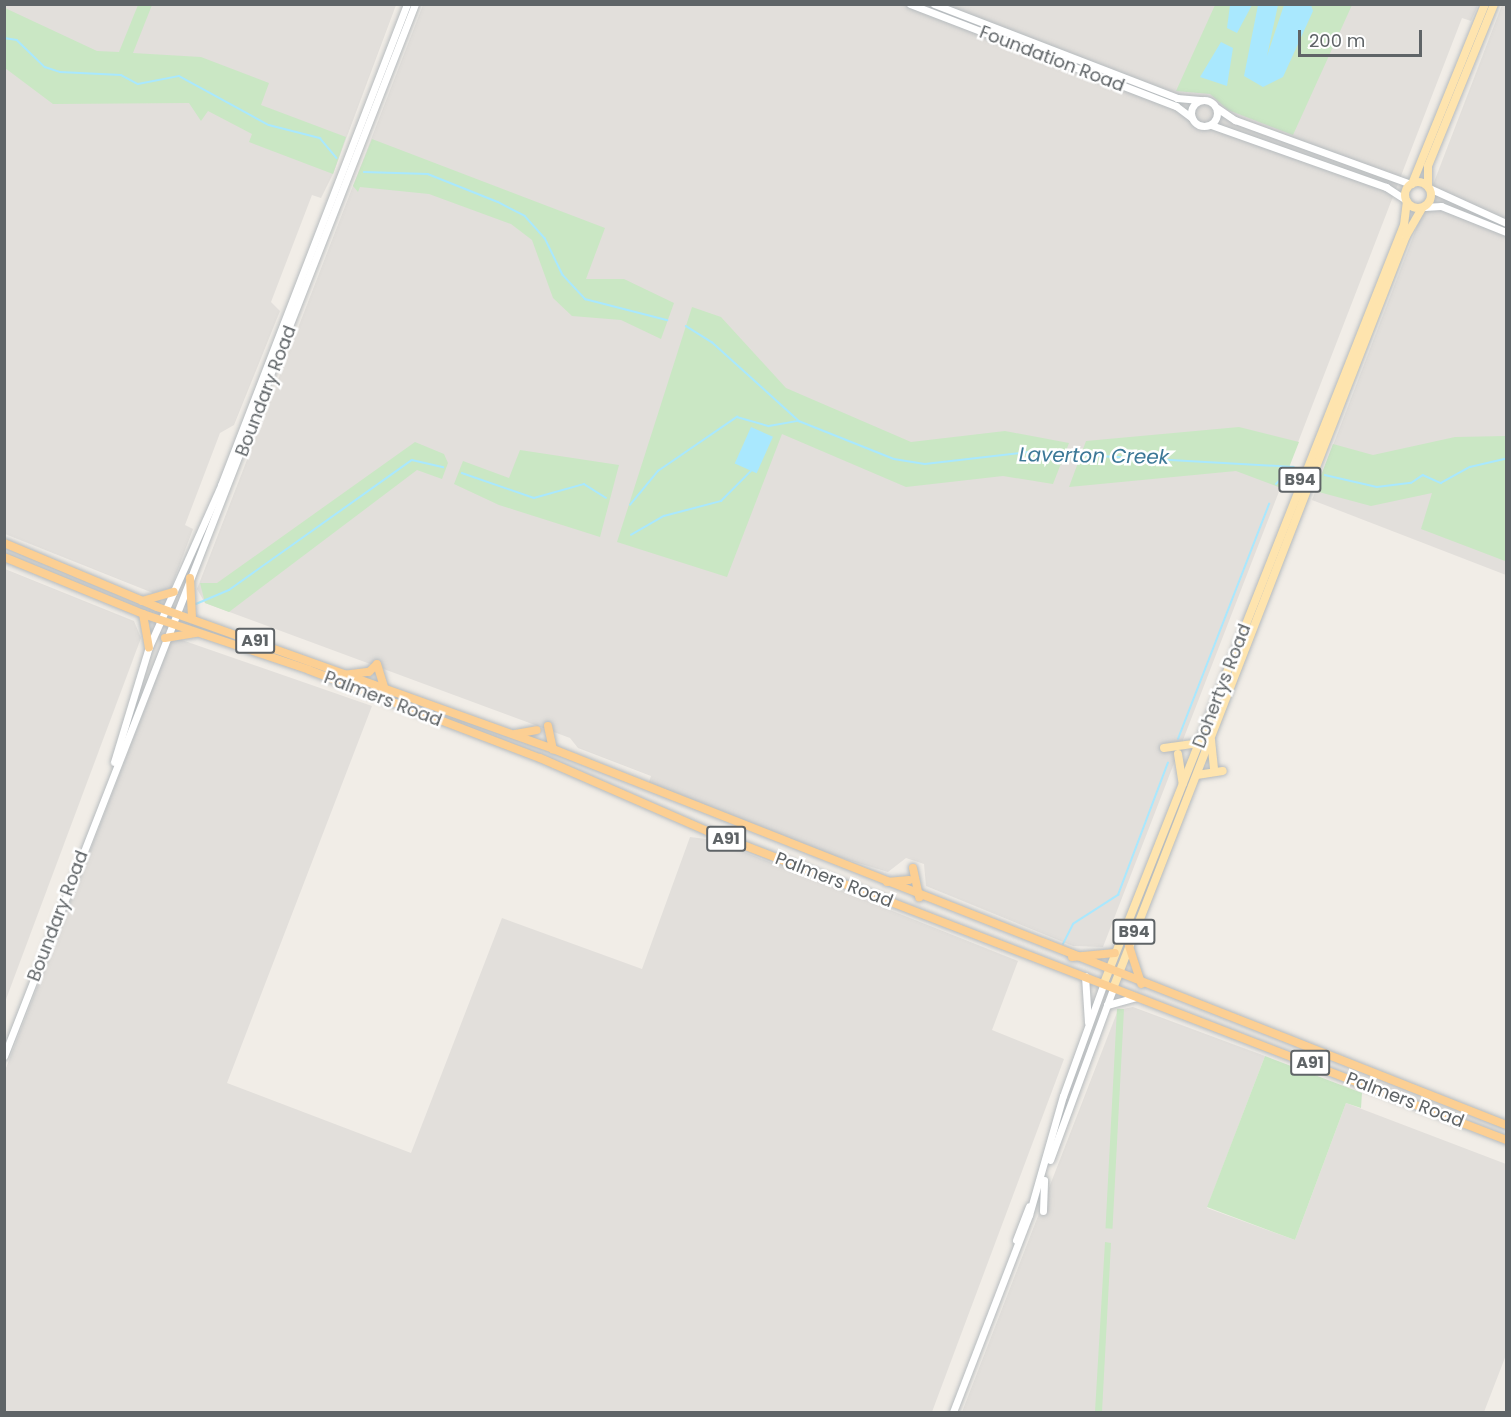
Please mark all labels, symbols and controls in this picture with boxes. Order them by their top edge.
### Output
scale bar [1301,18,1426,56]
street label: Foundation Road [976,21,1128,97]
text: 200 m [1309,28,1365,53]
street label: Boundary Road [231,323,301,459]
water label: Laverton Creek [1019,443,1169,469]
road number: B94 [1278,467,1322,493]
street label: Dohertys Road [1188,621,1256,751]
road number: A91 [234,628,276,654]
street label: Palmers Road [321,667,445,731]
road number: A91 [705,826,747,852]
street label: Boundary Road [23,848,93,984]
street label: Palmers Road [772,848,896,912]
road number: B94 [1112,919,1156,945]
road number: A91 [1289,1050,1331,1076]
street label: Palmers Road [1343,1068,1467,1132]

